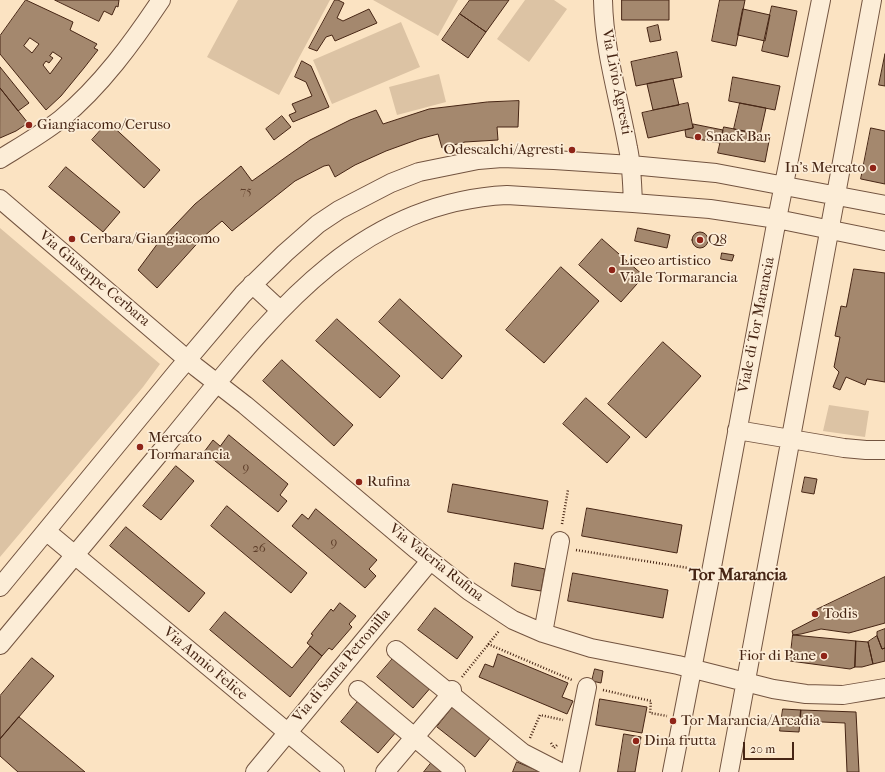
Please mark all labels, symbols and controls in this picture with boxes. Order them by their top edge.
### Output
street label: Via Livio Agresti [597,28,635,136]
place label: Giangiacomo/Ceruso [37,116,171,134]
marker: Giangiacomo/Ceruso [24,120,34,130]
place label: Snack Bar [706,128,770,146]
marker: Snack Bar [693,132,703,142]
place label: Odescalchi/Agresti [443,141,564,159]
marker: Odescalchi/Agresti [567,145,577,155]
place label: In's Mercato [785,159,865,177]
marker: In's Mercato [868,163,878,173]
house number: 75 [240,184,252,200]
street label: Via Giuseppe Cerbara [35,227,153,331]
place label: Cerbara/Giangiacomo [80,230,220,248]
place label: Q8 [708,231,727,249]
marker: Cerbara/Giangiacomo [67,234,77,244]
marker: Q8 [695,235,705,245]
place label: Liceo artistico Viale Tormarancia [620,252,738,287]
street label: Viale di Tor Marancia [735,256,779,394]
marker: Liceo artistico Viale Tormarancia [607,265,617,275]
place label: Mercato Tormarancia [148,429,230,464]
marker: Mercato Tormarancia [135,442,145,452]
house number: 9 [243,460,249,476]
place label: Rufina [367,473,410,491]
marker: Rufina [354,477,364,487]
street label: Via Valeria Rufina [385,520,487,606]
house number: 9 [331,535,337,551]
house number: 26 [252,541,266,557]
district label: Tor Marancia [689,566,787,586]
place label: Todis [823,605,857,623]
street label: Via di Santa Petronilla [289,606,395,726]
marker: Todis [810,609,820,619]
street label: Via Annio Felice [159,624,251,704]
place label: Fior di Pane [739,647,816,665]
marker: Fior di Pane [819,651,829,661]
place label: Tor Marancia/Arcadia [681,712,820,730]
marker: Tor Marancia/Arcadia [668,716,678,726]
place label: Dina frutta [644,732,716,750]
scale bar [745,734,796,760]
marker: Dina frutta [631,736,641,746]
text: 20 m [750,742,775,756]

